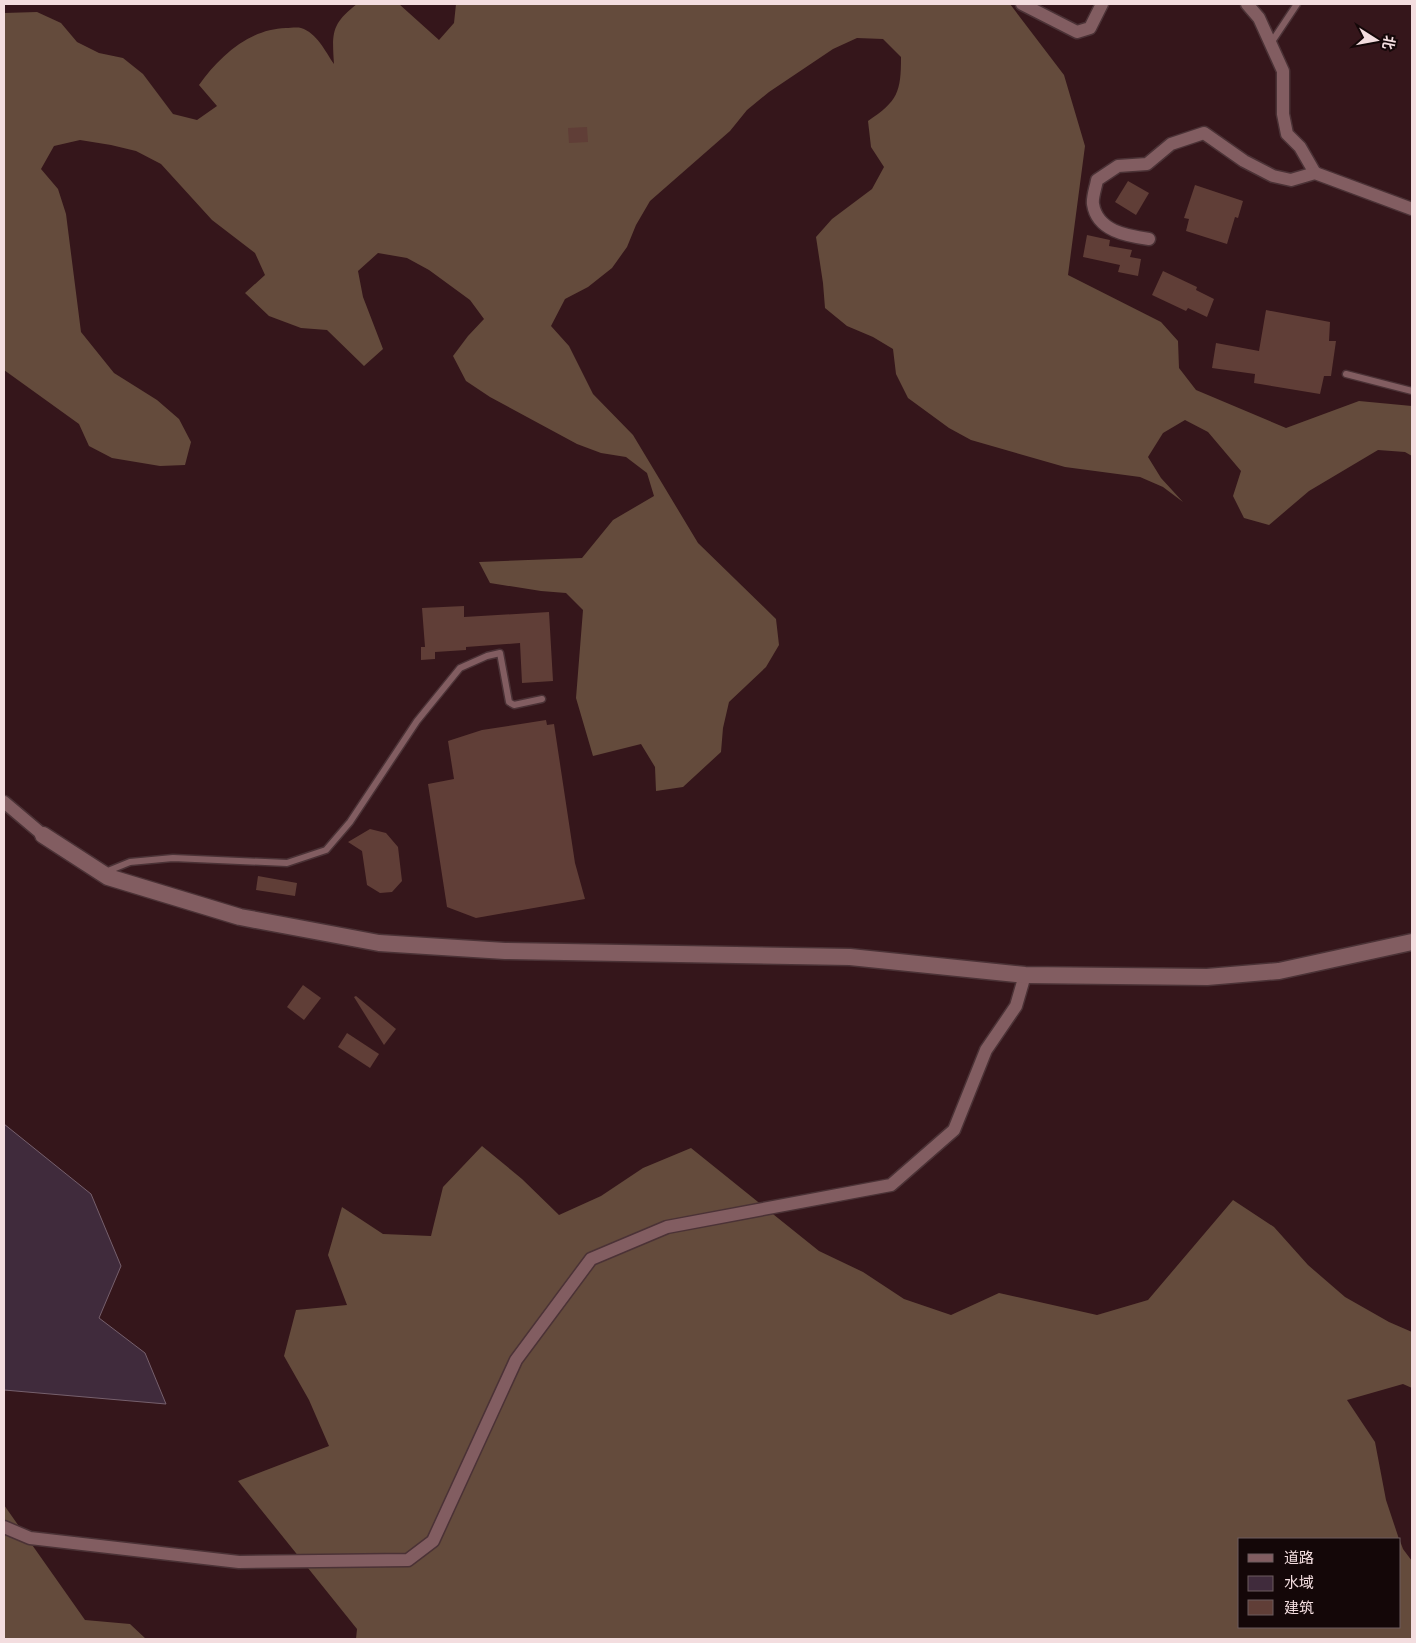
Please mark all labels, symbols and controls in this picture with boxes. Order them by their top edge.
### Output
north arrow [1351,15,1401,65]
text: 北 [1380,34,1398,51]
legend [1238,1538,1401,1628]
text: 道路 [1284,1549,1314,1567]
text: 水域 [1284,1574,1314,1592]
text: 建筑 [1284,1599,1314,1617]

